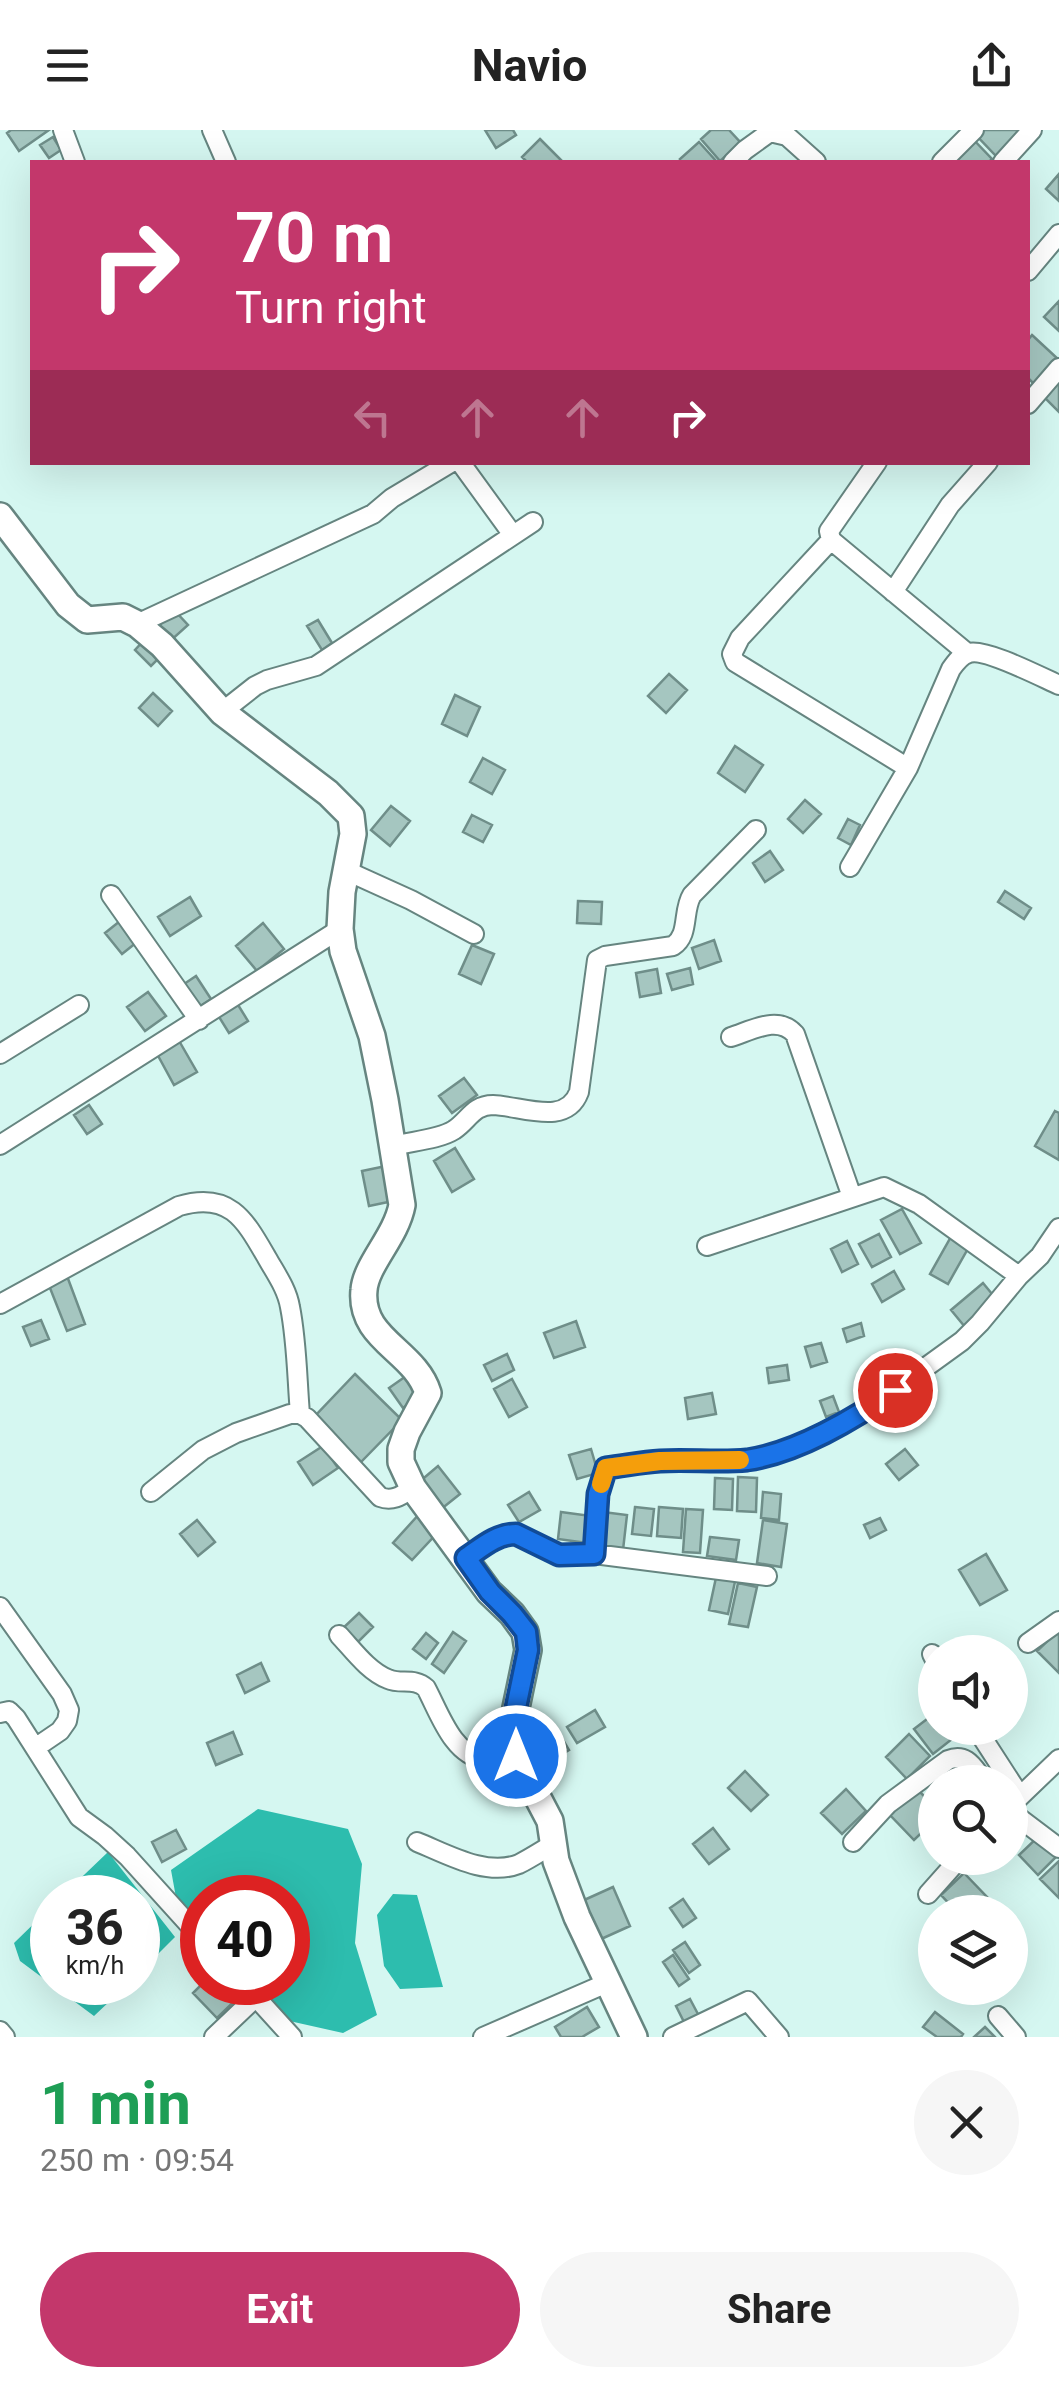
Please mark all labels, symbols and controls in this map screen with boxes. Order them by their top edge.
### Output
icon: menu [40,38,95,93]
icon: share [964,38,1019,93]
text: Navio [472,39,587,92]
text: 70 m [235,197,393,279]
icon: right [70,200,200,330]
text: Turn right [235,281,427,334]
icon: left [345,390,400,445]
icon: ahead [450,390,505,445]
icon: ahead [555,390,610,445]
icon: right [660,390,715,445]
pin [853,1348,938,1433]
icon: arrive [868,1363,923,1418]
map controls [918,1635,1028,2005]
button: sound [918,1635,1028,1745]
position arrow [464,1704,568,1808]
button: search [918,1765,1028,1875]
speed limit sign: 40 [180,1875,310,2005]
button: layers [918,1895,1028,2005]
text: 36 [66,1899,124,1957]
text: km/h [66,1951,124,1980]
text: 1 min [40,2068,191,2139]
button: close [914,2070,1019,2175]
text: 250 m · 09:54 [40,2141,234,2179]
button: Exit [40,2252,520,2367]
button: Share [540,2252,1019,2367]

